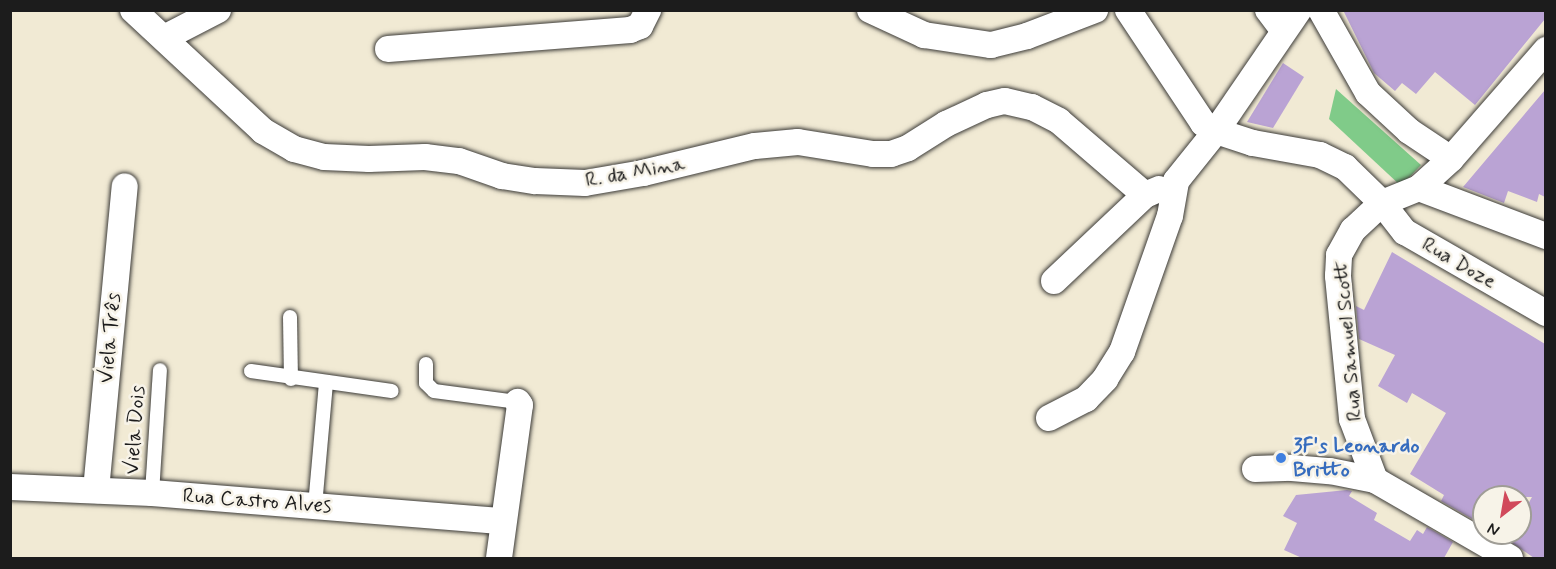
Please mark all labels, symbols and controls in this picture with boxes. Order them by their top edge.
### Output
street label: R. da Mina [587,152,683,192]
street label: Rua Doze [1417,232,1501,294]
street label: Rua Samuel Scott [1329,261,1367,421]
street label: Viela Três [94,293,126,383]
street label: Viela Dois [119,385,151,475]
place label: 3F's Leonardo Britto [1293,433,1417,483]
marker: 3F's Leonardo Britto [1274,451,1288,465]
street label: Rua Castro Alves [183,483,331,519]
north arrow [1472,485,1532,545]
text: N [1484,517,1503,541]

